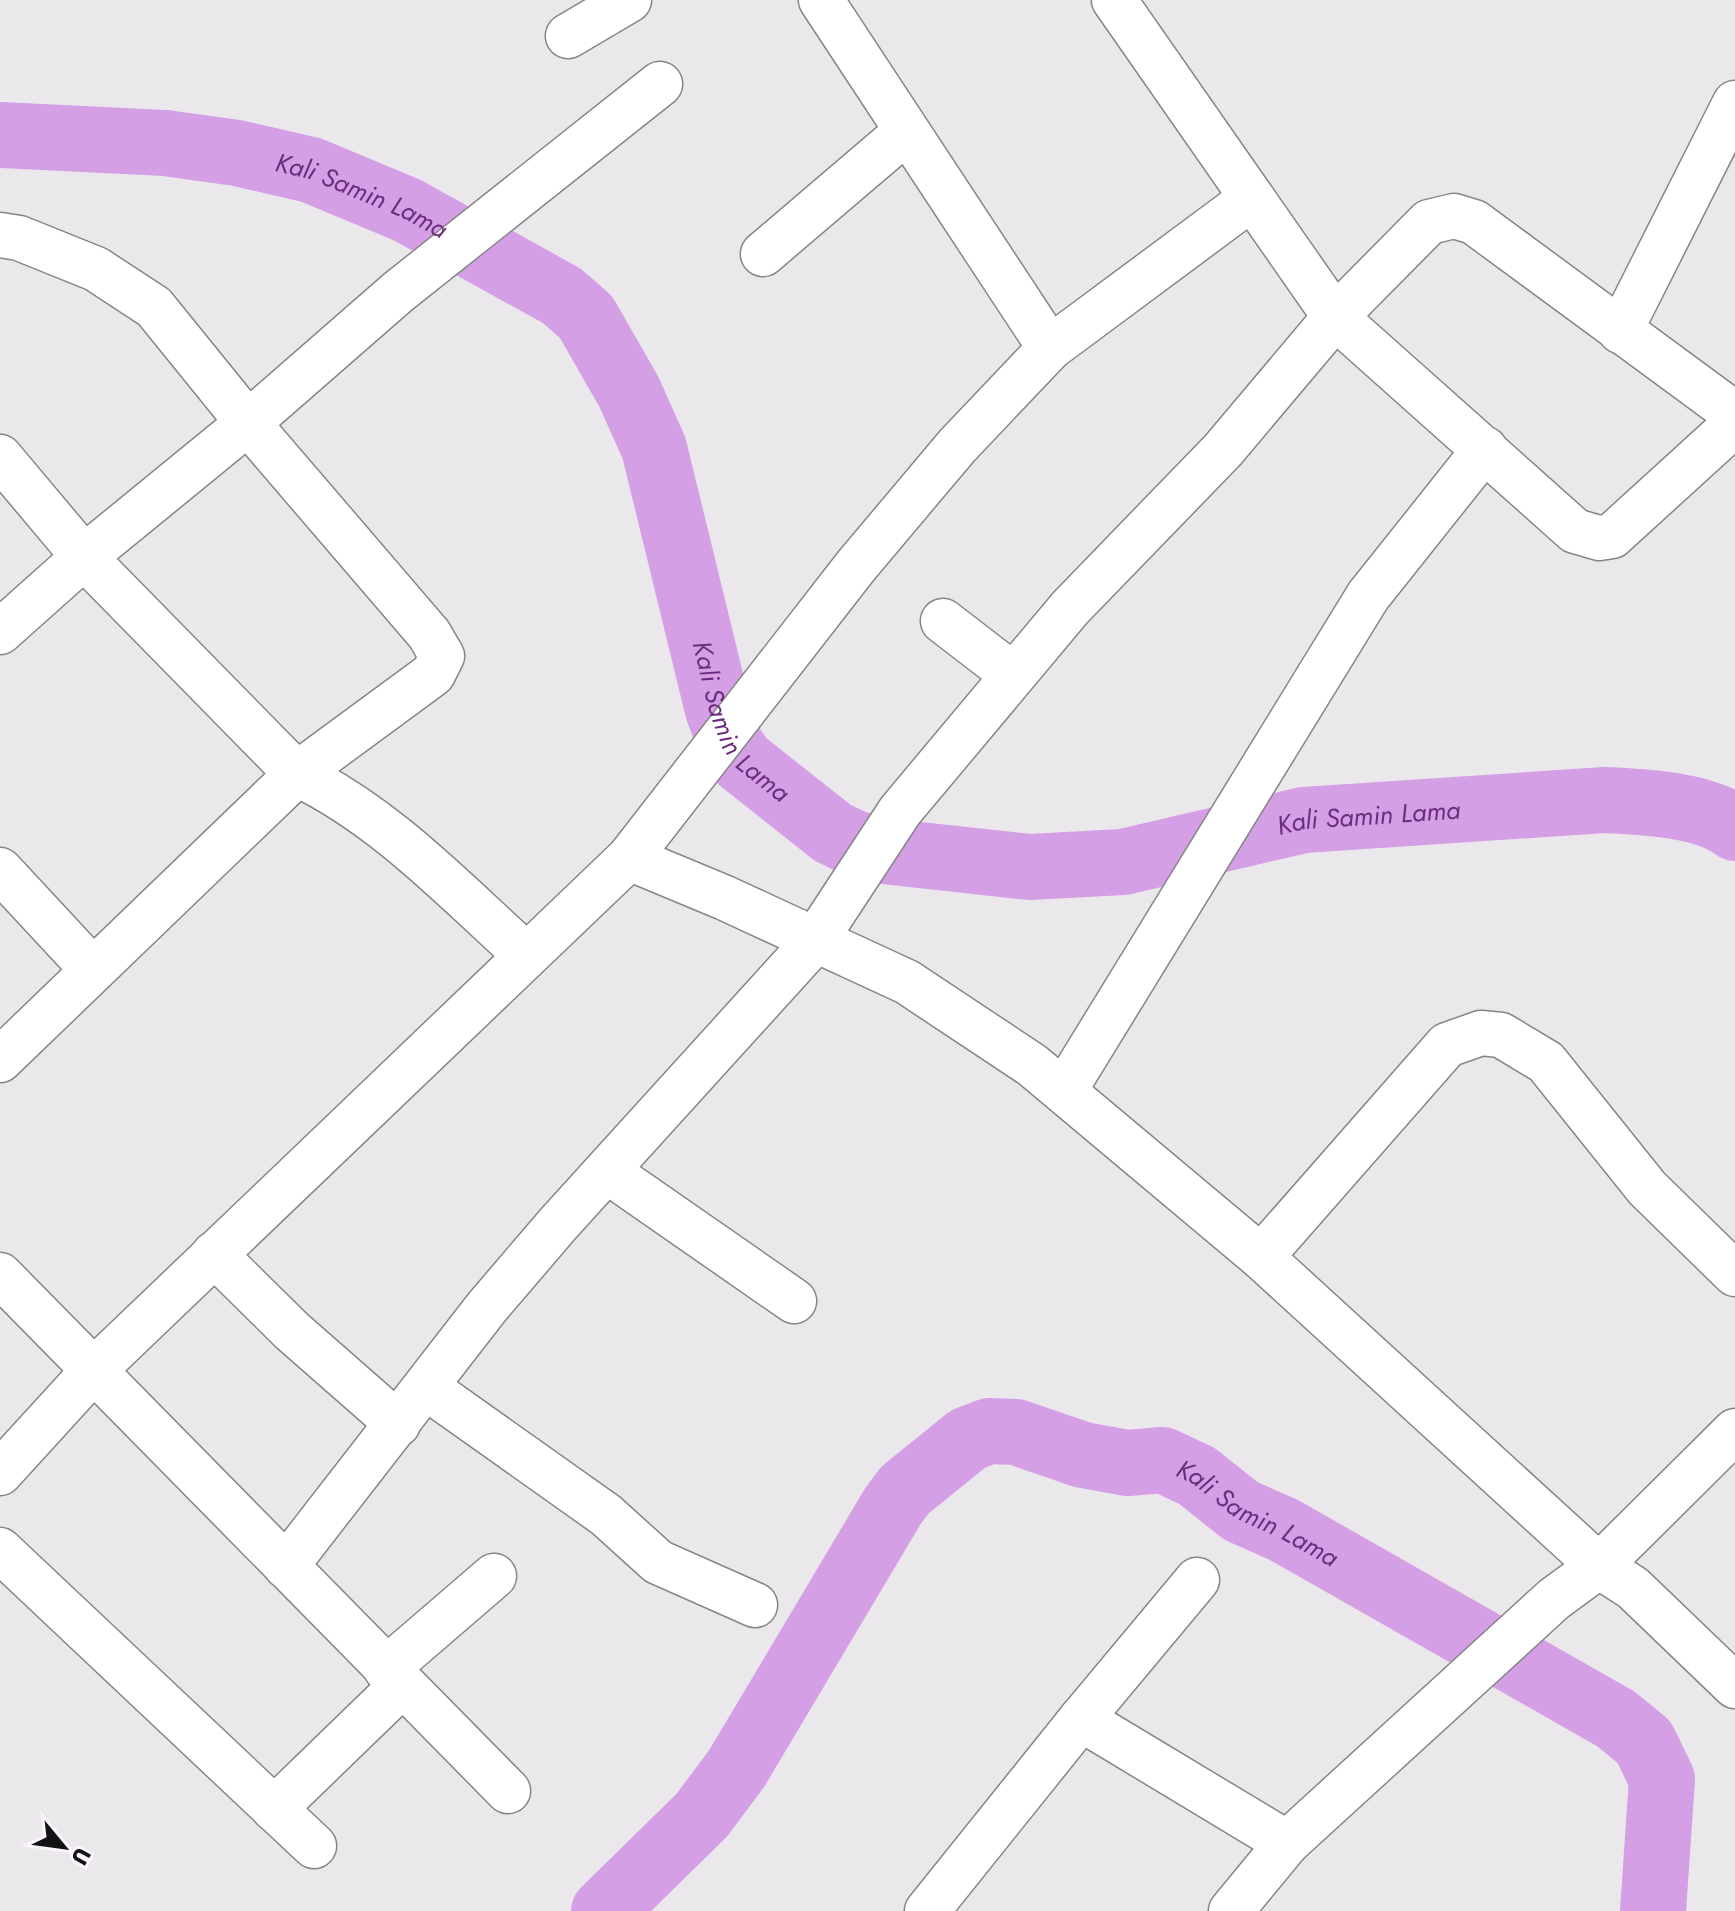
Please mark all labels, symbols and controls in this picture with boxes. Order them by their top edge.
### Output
water label: Kali Samin Lama [272,143,455,248]
water label: Kali Samin Lama [683,637,799,812]
water label: Kali Samin Lama [1273,791,1462,845]
water label: Kali Samin Lama [1170,1450,1346,1577]
north arrow [24,1807,104,1887]
text: U [64,1842,99,1871]

